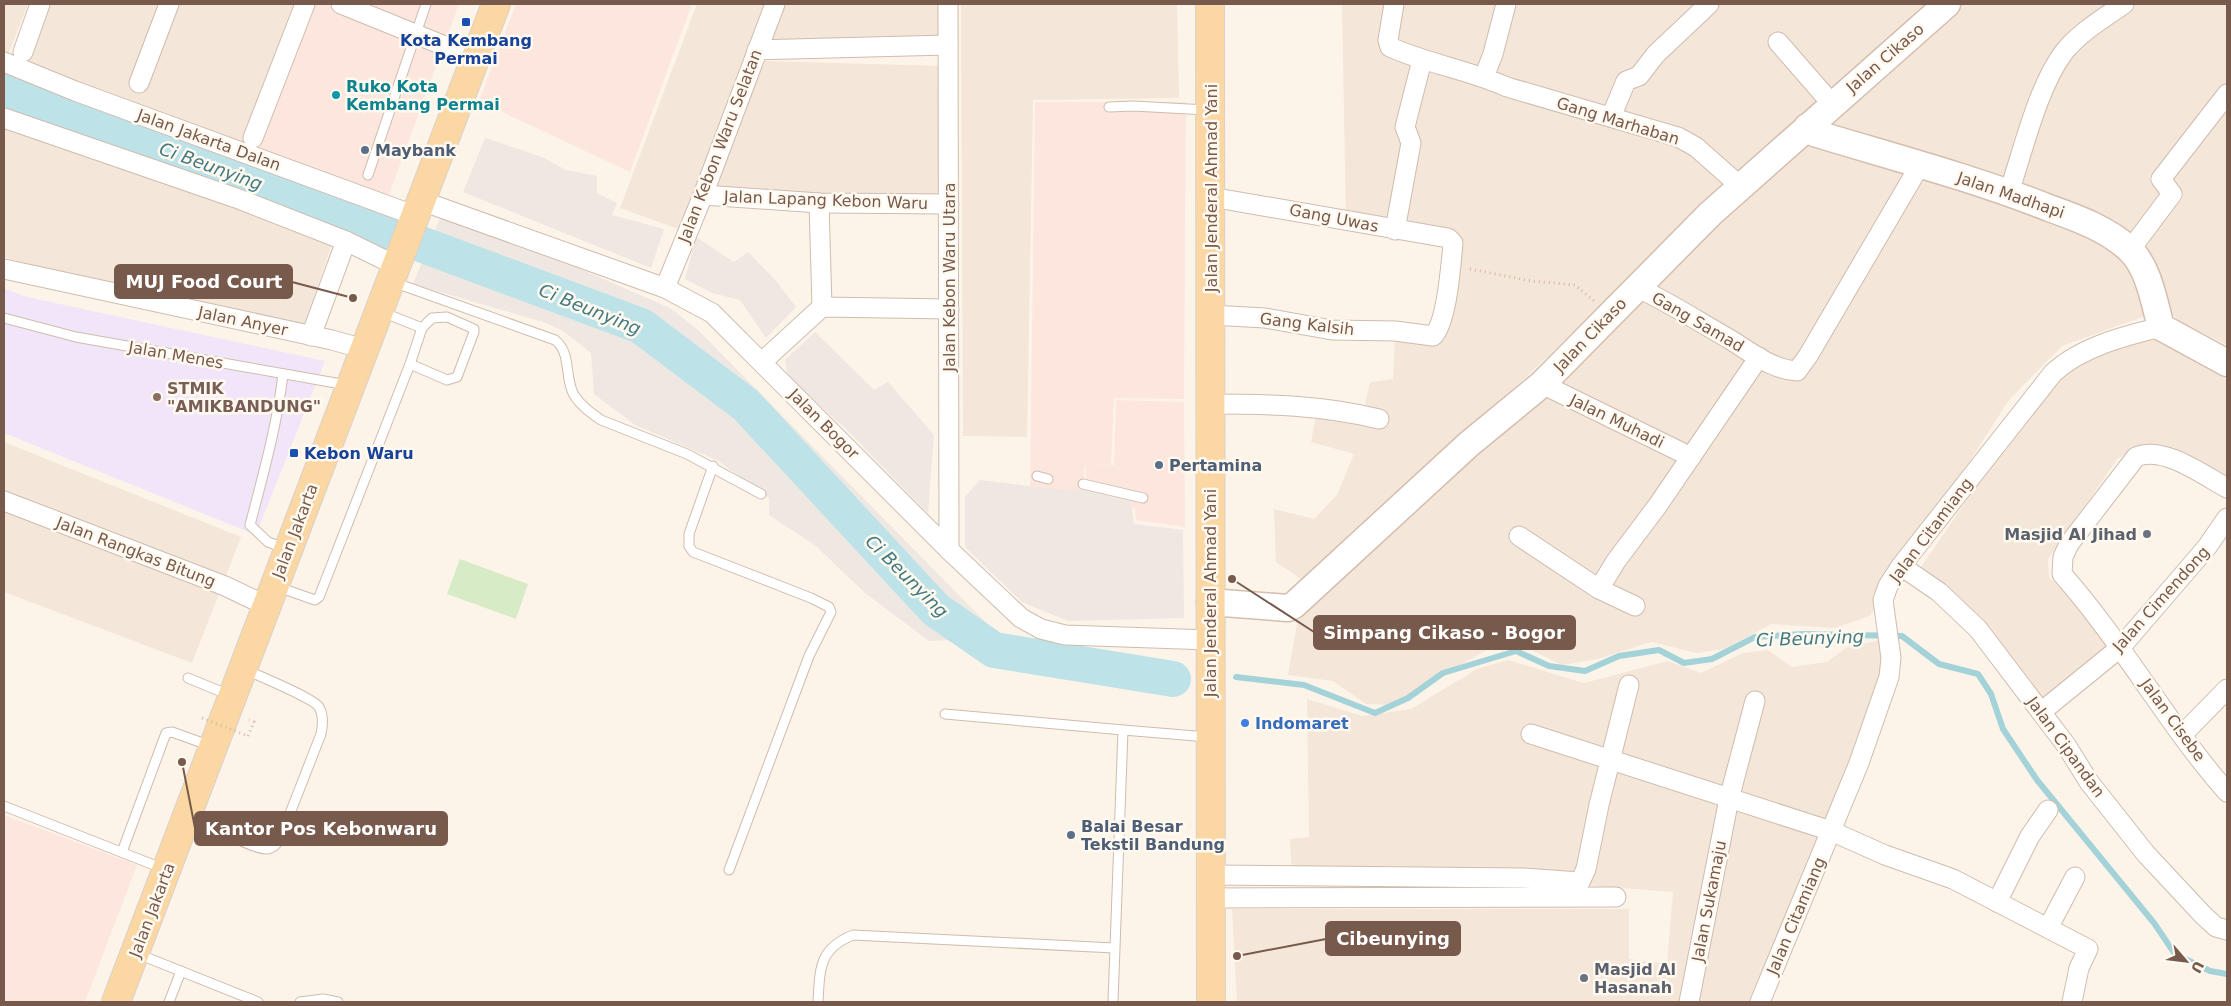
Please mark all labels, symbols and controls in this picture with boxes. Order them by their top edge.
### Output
marker: Kota Kembang Permai [460,16,472,28]
street label: Jalan Cikaso [1842,19,1928,97]
place label: Kota Kembang Permai [400,31,532,68]
street label: Jalan Kebon Waru Selatan [674,47,766,246]
place label: Ruko Kota Kembang Permai [346,77,500,114]
street label: Jalan Jenderal Ahmad Yani [1202,84,1221,293]
marker: Ruko Kota Kembang Permai [330,89,342,101]
street label: Gang Marhaban [1554,93,1682,149]
street label: Jalan Jakarta Dalan [134,105,283,175]
water label: Ci Beunying [157,138,265,194]
place label: Maybank [375,141,456,160]
marker: Maybank [359,144,371,156]
street label: Jalan Madhapi [1954,167,2067,222]
street label: Jalan Kebon Waru Utara [940,182,959,373]
street label: Jalan Lapang Kebon Waru [723,187,928,213]
street label: Gang Uwas [1288,200,1380,236]
callout: MUJ Food Court [115,265,292,298]
text: MUJ Food Court [126,271,283,292]
water label: Ci Beunying [536,279,644,339]
street label: Gang Samad [1649,288,1747,356]
street label: Jalan Cikaso [1549,294,1630,377]
street label: Jalan Anyer [196,302,290,340]
street label: Gang Kalsih [1259,309,1355,339]
street label: Jalan Menes [126,337,225,373]
place label: STMIK "AMIKBANDUNG" [167,379,321,416]
street label: Jalan Bogor [784,384,863,463]
street label: Jalan Muhadi [1566,390,1667,452]
marker: STMIK "AMIKBANDUNG" [151,391,163,403]
place label: Kebon Waru [304,444,414,463]
marker: Kebon Waru [288,447,300,459]
place label: Pertamina [1169,456,1262,475]
marker: Pertamina [1153,459,1165,471]
street label: Jalan Citamiang [1885,474,1976,587]
street label: Jalan Jakarta [268,481,322,582]
street label: Jalan Jenderal Ahmad Yani [1201,489,1220,698]
street label: Jalan Rangkas Bitung [53,512,218,591]
place label: Masjid Al Jihad [2004,525,2137,544]
marker: Masjid Al Jihad [2141,528,2153,540]
water label: Ci Beunying [861,530,953,622]
street label: Jalan Cimendong [2108,542,2213,656]
callout: Simpang Cikaso - Bogor [1314,616,1575,649]
text: Simpang Cikaso - Bogor [1323,622,1565,643]
water label: Ci Beunying [1756,626,1864,650]
street label: Jalan Cisebe [2136,674,2209,765]
street label: Jalan Cipandan [2023,692,2109,801]
place label: Indomaret [1255,714,1349,733]
marker: Indomaret [1239,717,1251,729]
callout: Kantor Pos Kebonwaru [195,812,447,845]
place label: Balai Besar Tekstil Bandung [1081,817,1225,854]
text: Kantor Pos Kebonwaru [205,818,437,839]
marker: Balai Besar Tekstil Bandung [1065,829,1077,841]
street label: Jalan Sukamaju [1688,839,1730,964]
street label: Jalan Citamiang [1762,854,1829,979]
street label: Jalan Jakarta [125,860,179,961]
callout: Cibeunying [1326,922,1460,955]
text: Cibeunying [1336,928,1450,949]
north arrow [2161,936,2211,986]
text: U [2188,958,2207,976]
place label: Masjid Al Hasanah [1594,960,1676,997]
marker: Masjid Al Hasanah [1578,972,1590,984]

